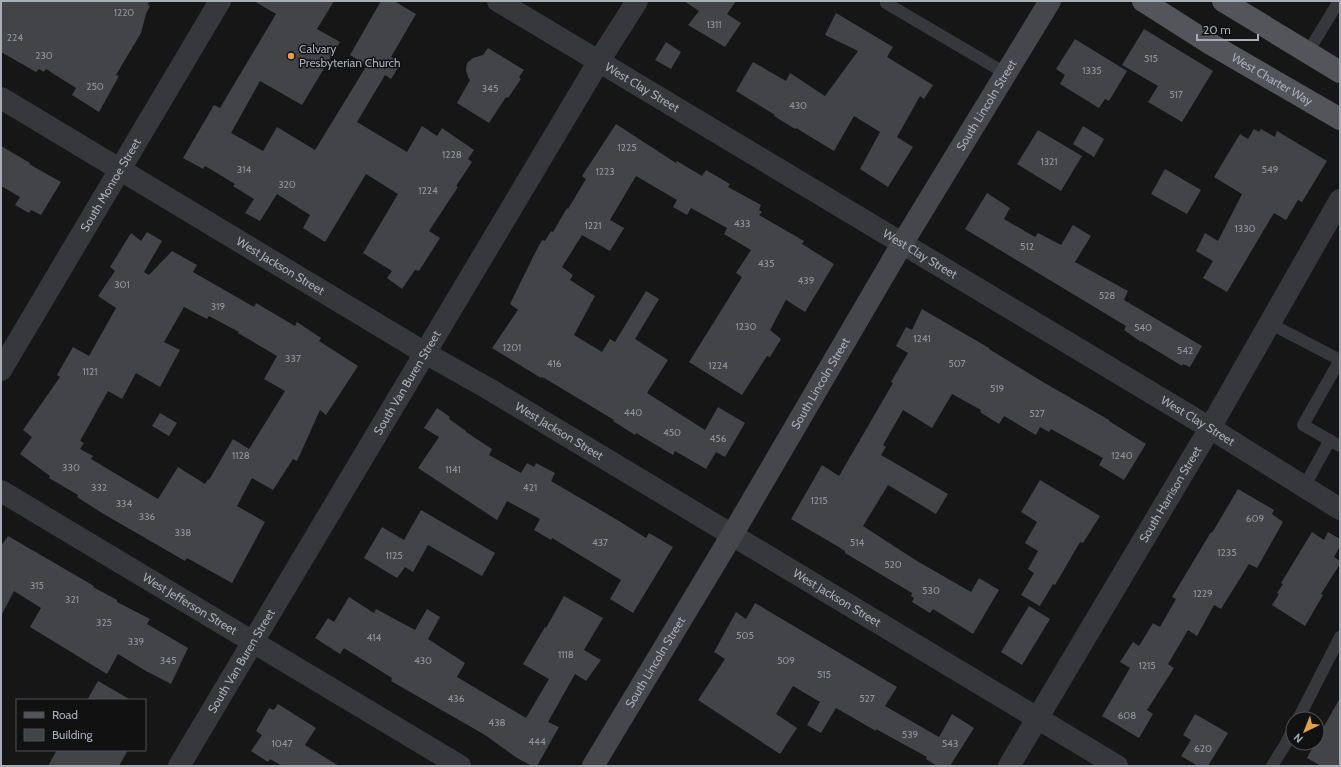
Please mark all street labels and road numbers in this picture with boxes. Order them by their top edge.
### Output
street label: West Charter Way [1229,50,1315,108]
street label: South Lincoln Street [953,57,1019,153]
street label: West Clay Street [602,59,682,115]
street label: South Monroe Street [77,135,144,234]
street label: West Clay Street [880,226,960,282]
street label: West Jackson Street [234,233,327,298]
street label: South Van Buren Street [370,328,444,437]
street label: South Lincoln Street [787,335,853,432]
street label: West Clay Street [1158,392,1238,449]
street label: West Jackson Street [513,398,606,463]
street label: South Harrison Street [1136,443,1204,545]
street label: West Jackson Street [790,565,884,630]
street label: West Jefferson Street [140,570,240,638]
street label: South Van Buren Street [204,606,278,716]
street label: South Lincoln Street [622,614,688,710]

